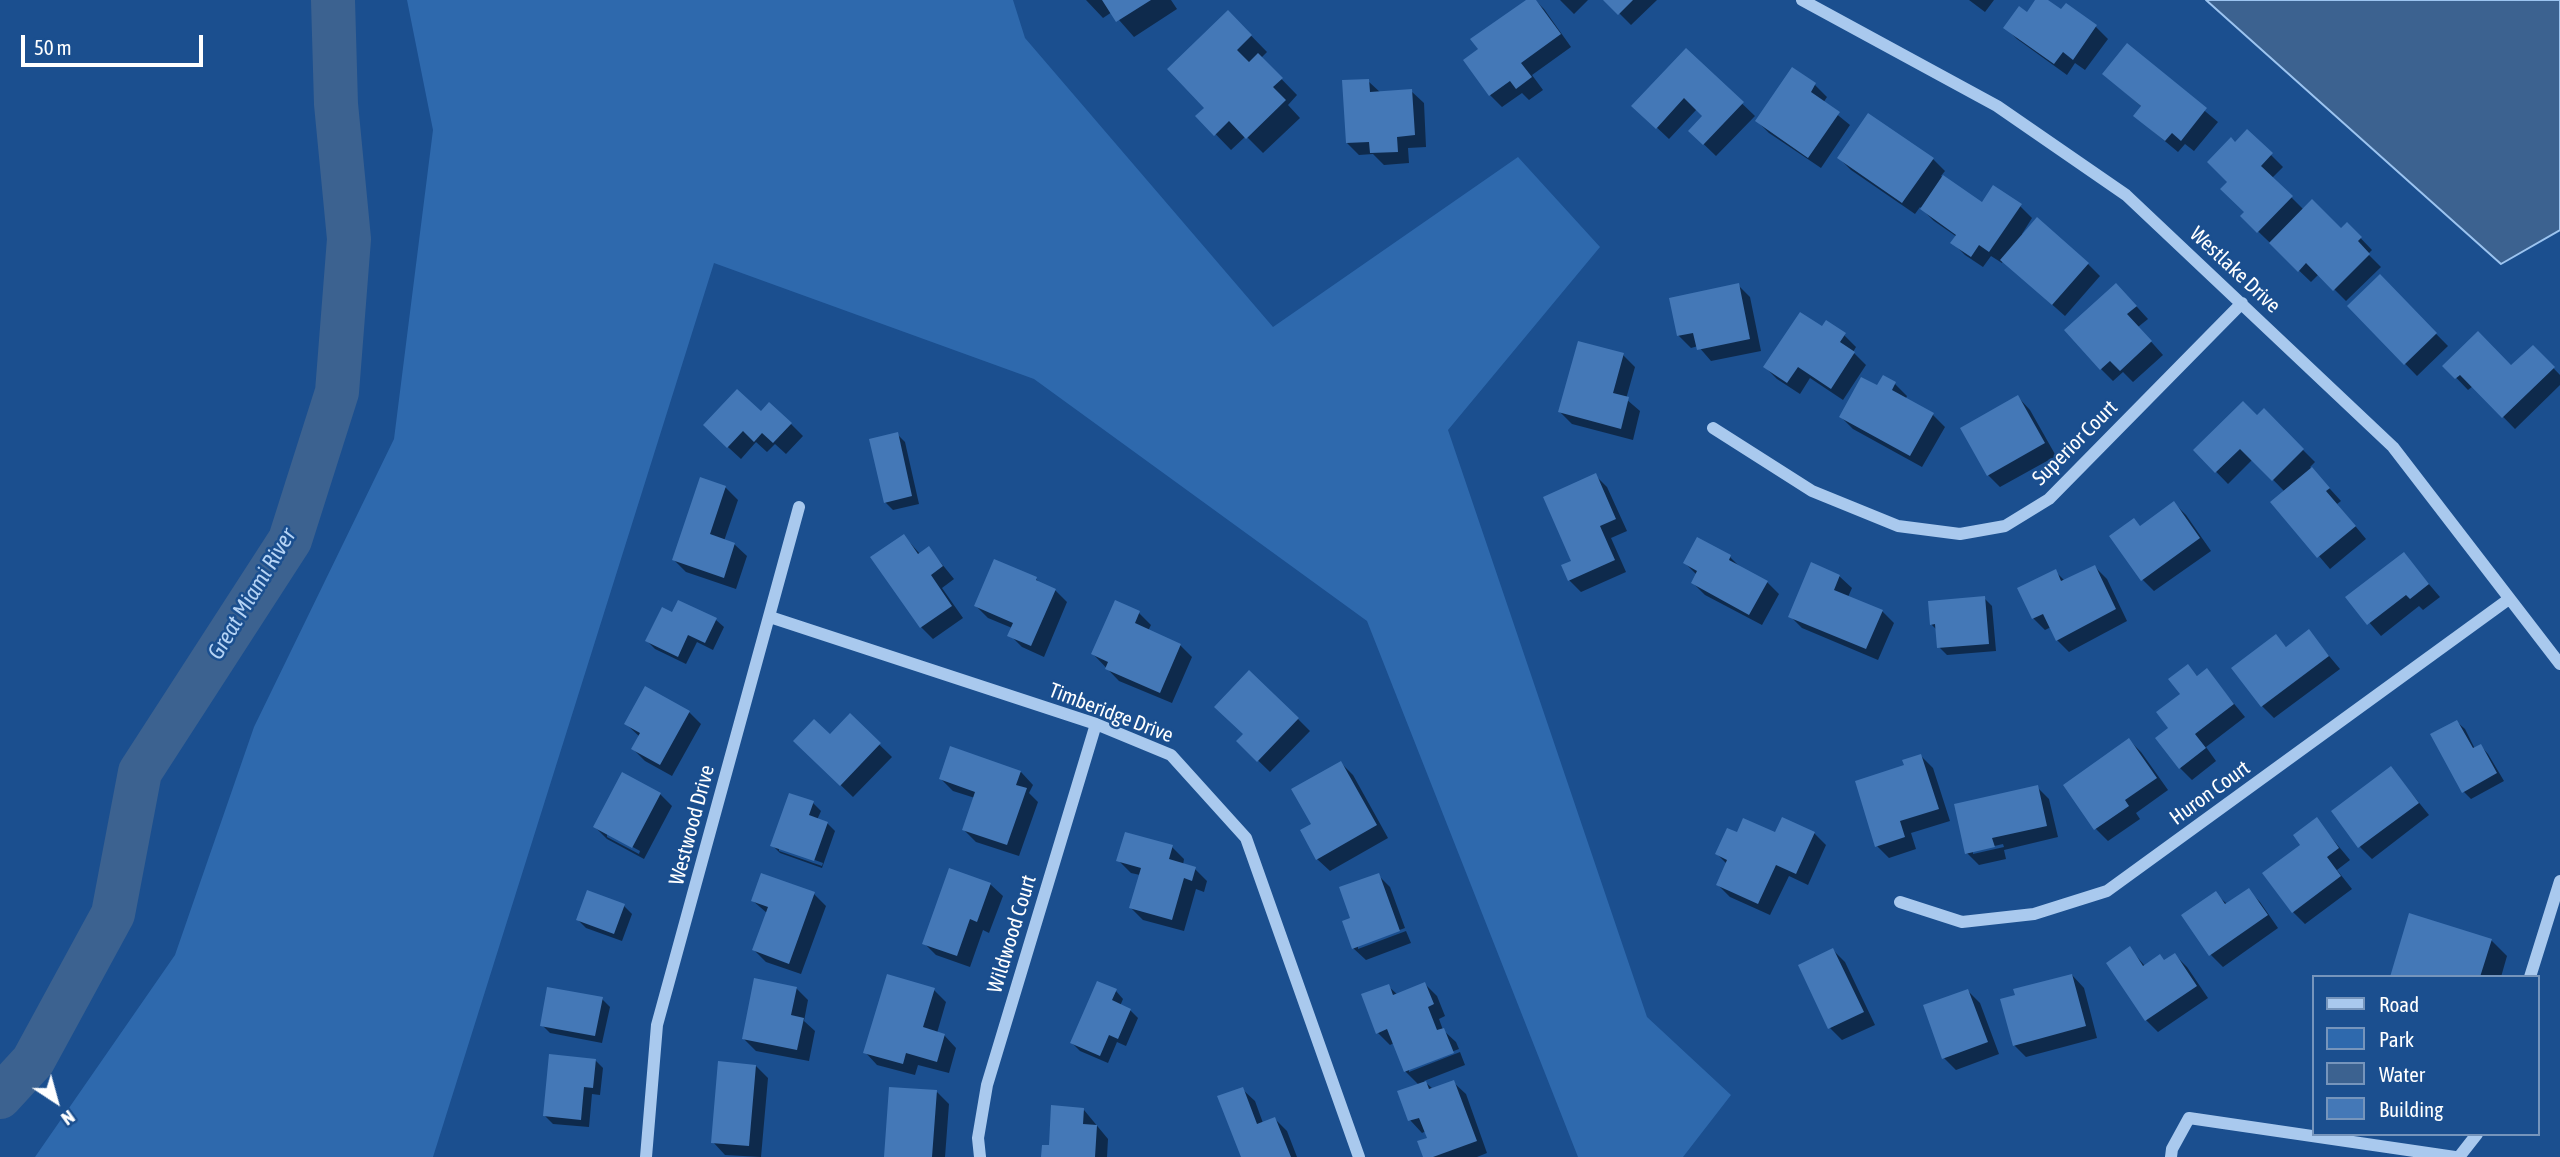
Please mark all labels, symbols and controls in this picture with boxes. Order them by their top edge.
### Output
scale bar [24,21,206,65]
text: 50 m [34,35,72,59]
street label: Westlake Drive [2184,222,2286,318]
street label: Superior Court [2027,395,2123,491]
water label: Great Miami River [202,523,302,665]
street label: Timberidge Drive [1045,678,1177,748]
street label: Huron Court [2165,755,2255,831]
street label: Westwood Drive [664,762,720,888]
street label: Wildwood Court [982,872,1042,996]
legend [2312,975,2539,1136]
text: Road [2379,992,2419,1016]
text: Park [2379,1027,2414,1051]
text: Water [2379,1062,2425,1086]
north arrow [21,1066,91,1136]
text: Building [2379,1097,2443,1121]
text: N [57,1106,79,1130]

